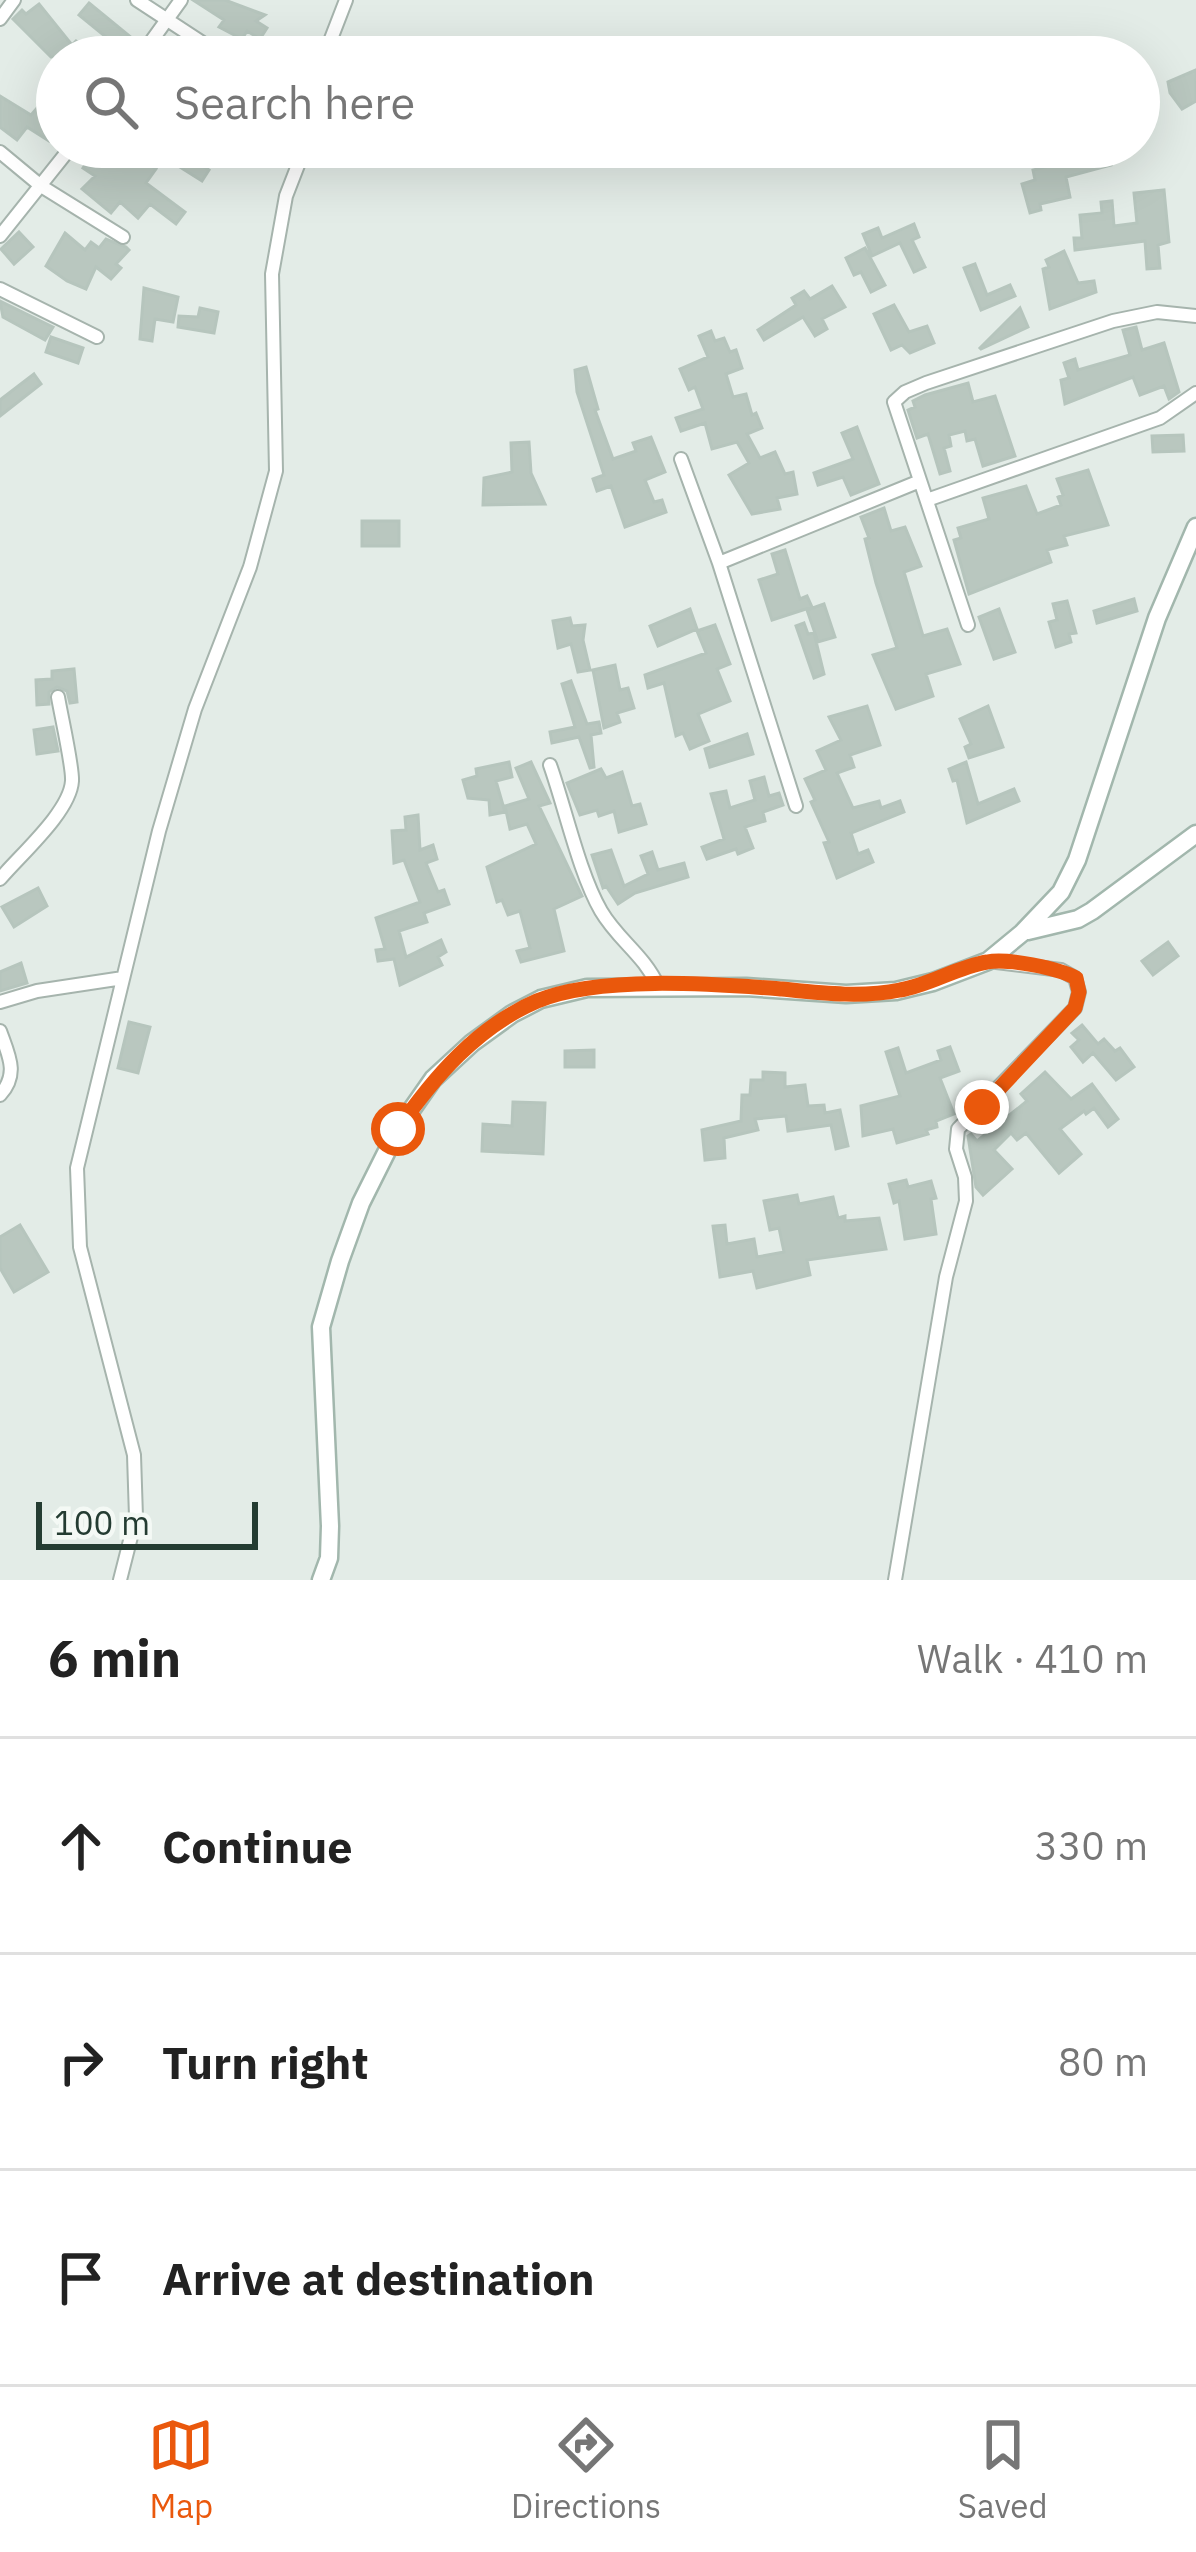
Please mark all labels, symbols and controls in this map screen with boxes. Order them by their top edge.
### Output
search box [36,36,1160,168]
icon: search [78,69,144,135]
text: Search here [174,73,415,131]
route end [955,1080,1009,1134]
route start [371,1102,425,1156]
scale bar [36,1496,258,1549]
text: 100 m [54,1501,150,1544]
text: 6 min [48,1625,181,1691]
text: Walk · 410 m [917,1633,1148,1684]
icon: ahead [48,1813,114,1879]
text: Continue [162,1817,353,1875]
text: 330 m [1035,1820,1148,1871]
icon: right [48,2029,114,2095]
text: Turn right [162,2033,369,2091]
text: 80 m [1058,2036,1148,2087]
icon: arrive [48,2245,114,2311]
text: Arrive at destination [162,2249,595,2307]
tab: Map [148,2412,214,2527]
tab: Directions [511,2412,661,2527]
tab: Saved [958,2412,1048,2527]

